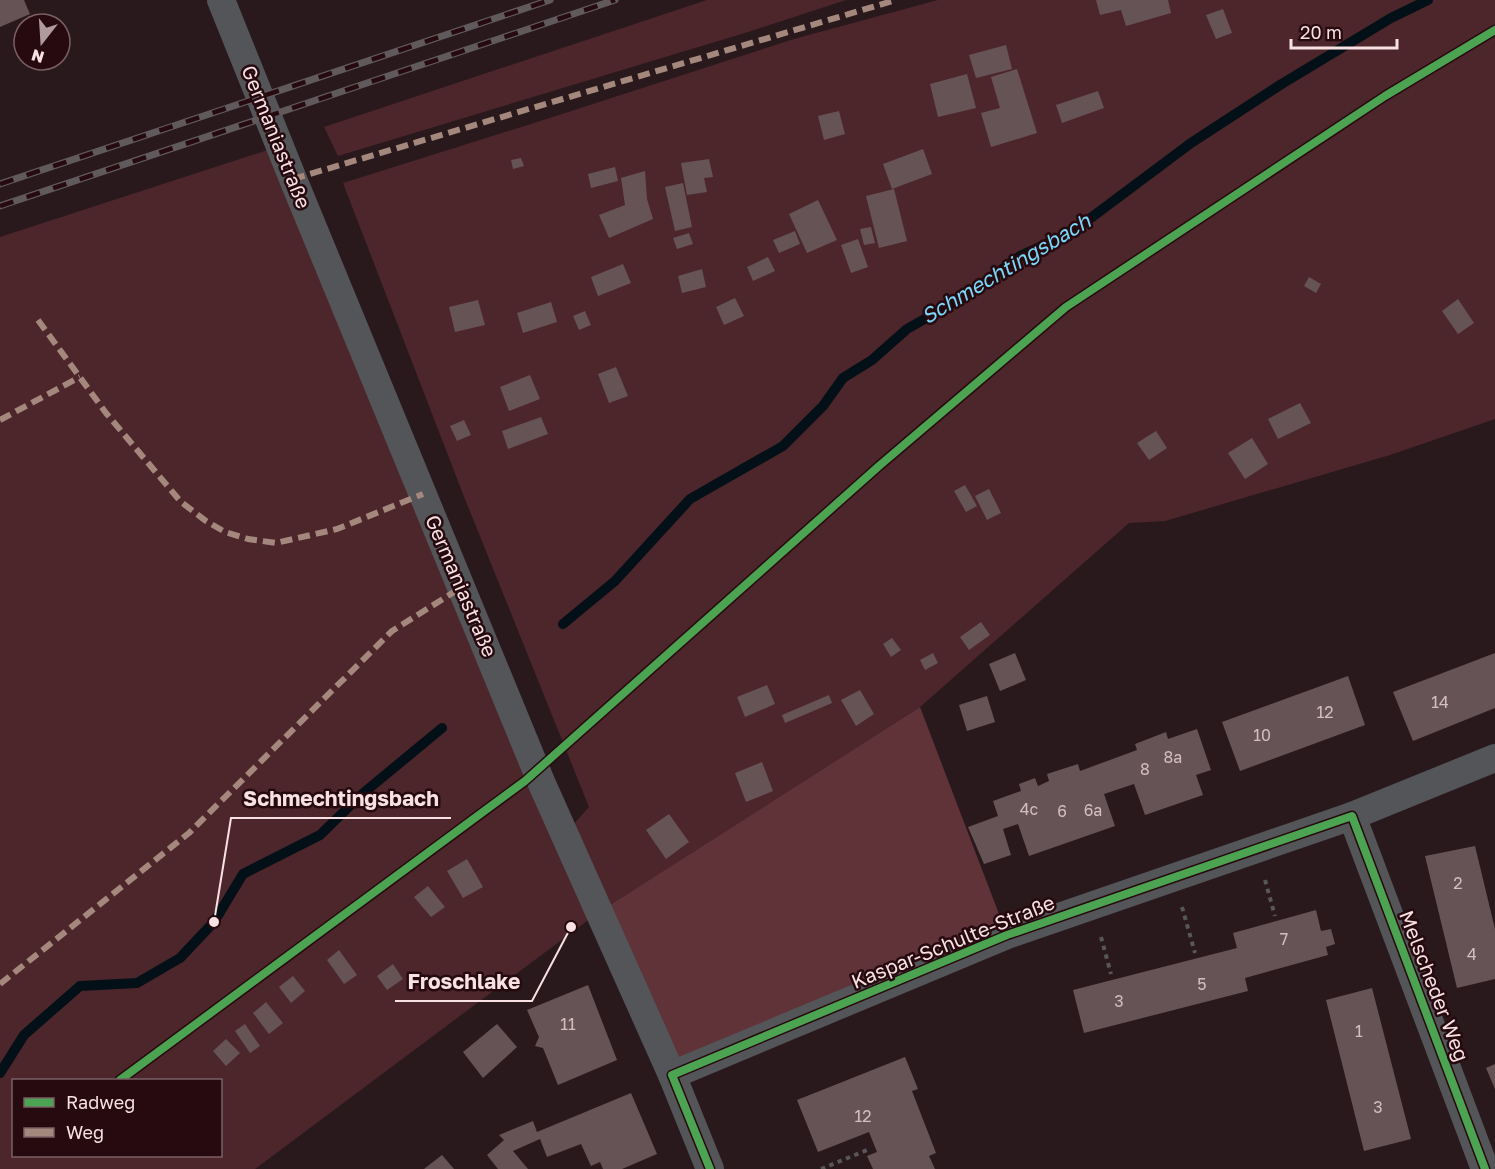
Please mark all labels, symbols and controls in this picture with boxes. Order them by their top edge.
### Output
north arrow [12,12,72,72]
scale bar [1291,12,1398,50]
text: 20 m [1300,21,1342,43]
text: N [29,45,46,68]
street label: Germaniastraße [237,62,317,212]
water label: Schmechtingsbach [916,207,1096,329]
street label: Germaniastraße [421,511,503,660]
house number: 14 [1431,692,1449,712]
house number: 12 [1316,702,1334,722]
house number: 10 [1253,725,1271,745]
house number: 8a [1164,747,1182,767]
house number: 8 [1140,759,1150,779]
callout: Schmechtingsbach [231,779,451,818]
text: Schmechtingsbach [243,785,439,811]
house number: 4c [1020,799,1039,819]
house number: 6a [1084,800,1102,820]
house number: 6 [1057,801,1067,821]
house number: 2 [1453,873,1463,893]
street label: Kaspar-Schulte-Straße [847,889,1058,993]
street label: Melscheder Weg [1395,907,1475,1064]
house number: 7 [1280,929,1288,949]
house number: 4 [1467,944,1477,964]
callout: Froschlake [395,962,532,1001]
text: Froschlake [408,968,520,994]
house number: 5 [1197,974,1207,994]
house number: 3 [1114,991,1124,1011]
house number: 11 [560,1014,576,1034]
house number: 1 [1355,1021,1363,1041]
legend [12,1079,222,1157]
text: Radweg [66,1091,135,1113]
house number: 3 [1373,1097,1383,1117]
house number: 12 [854,1106,872,1126]
text: Weg [66,1121,104,1143]

